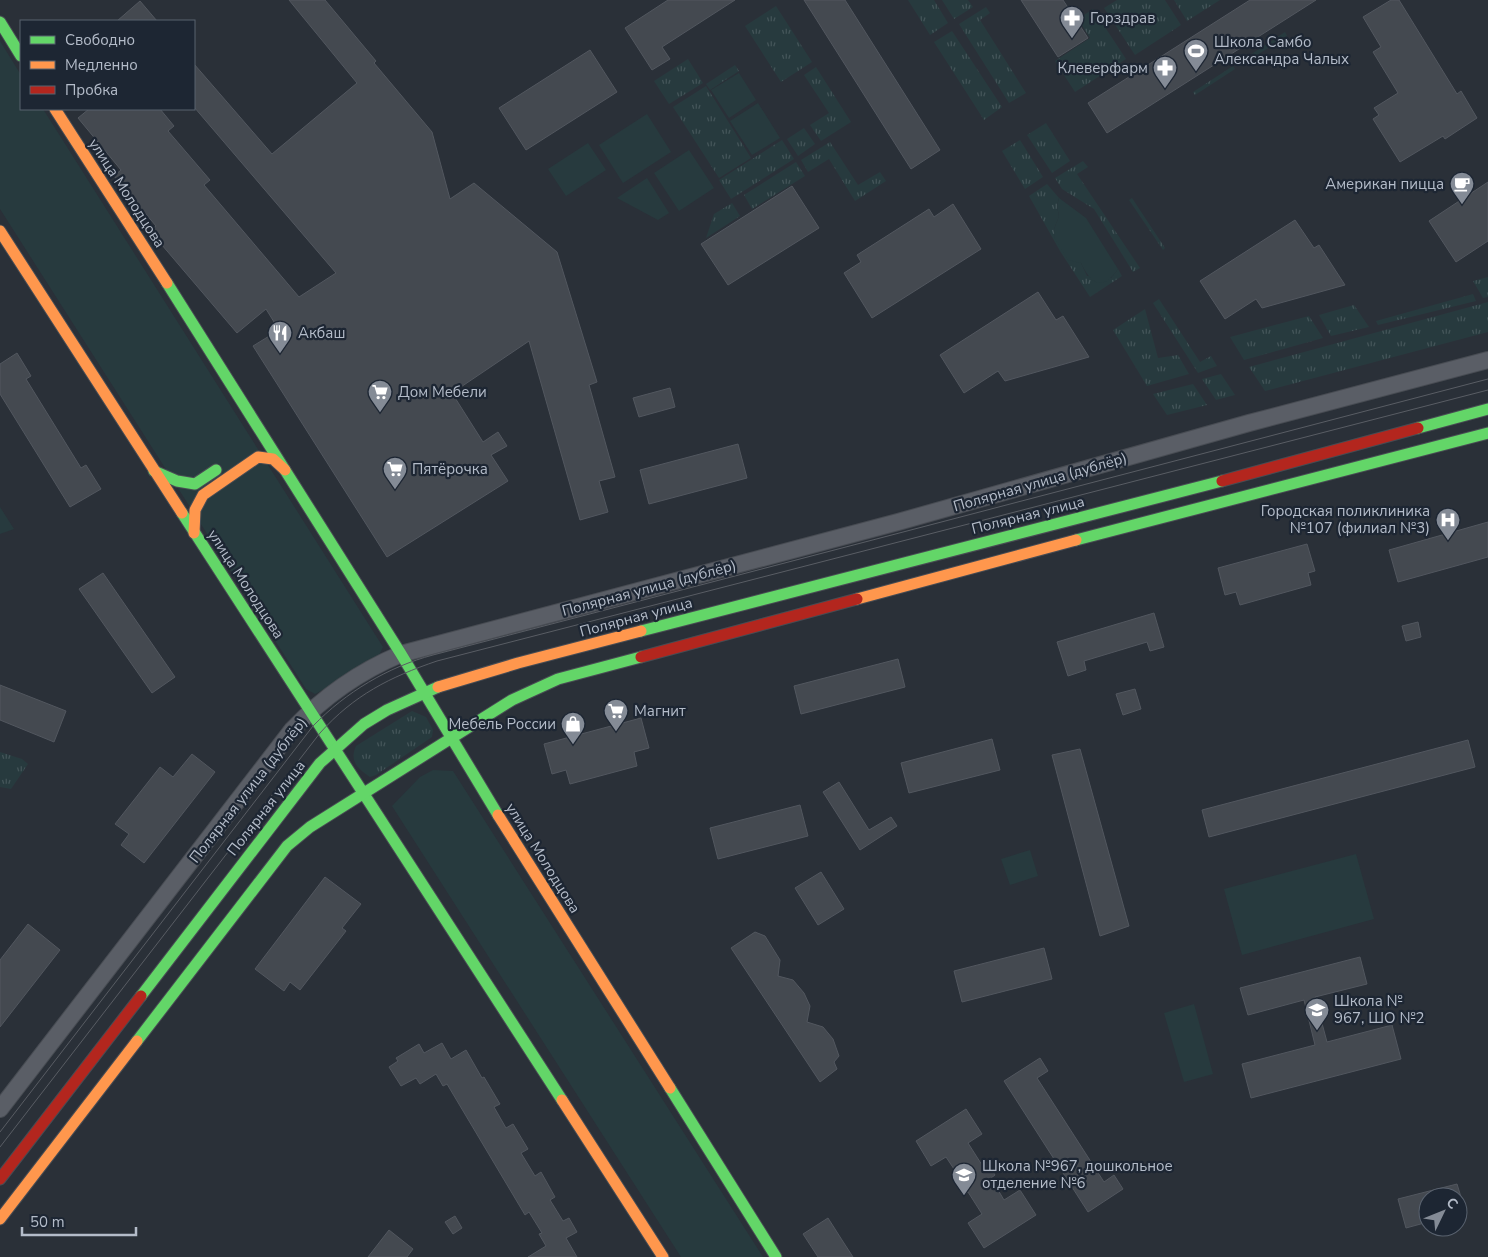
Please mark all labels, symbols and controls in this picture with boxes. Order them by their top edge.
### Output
pharmacy icon: Горздрав [1059,5,1085,39]
place label: Горздрав [1090,8,1155,28]
legend [20,20,195,110]
text: Свободно [65,30,135,50]
place label: Школа Самбо Александра Чалых [1214,32,1349,69]
sports icon: Школа Самбо Александра Чалых [1183,38,1209,72]
text: Медленно [65,55,138,75]
pharmacy icon: Клеверфарм [1152,55,1178,89]
place label: Клеверфарм [1058,58,1148,78]
text: Пробка [65,80,118,100]
street label: улица Молодцова [84,134,170,252]
cafe icon: Американ пицца [1449,171,1475,205]
place label: Американ пицца [1325,174,1444,194]
restaurant icon: Акбаш [267,320,293,354]
place label: Акбаш [298,323,345,343]
supermarket icon: Дом Мебели [367,379,393,413]
place label: Дом Мебели [398,382,487,402]
street label: Полярная улица (дублёр) [951,449,1129,515]
supermarket icon: Пятёрочка [382,456,408,490]
place label: Пятёрочка [412,459,488,479]
street label: Полярная улица [970,492,1086,538]
place label: Городская поликлиника №107 (филиал №3) [1261,501,1430,538]
hospital icon: Городская поликлиника №107 (филиал №3) [1435,507,1461,541]
street label: улица Молодцова [203,525,289,643]
street label: Полярная улица (дублёр) [560,556,738,620]
street label: Полярная улица [578,593,694,641]
supermarket icon: Магнит [603,698,629,732]
place label: Магнит [634,701,686,721]
shop icon: Мебель России [560,711,586,745]
street label: Полярная улица (дублёр) [186,714,310,866]
place label: Мебель России [448,714,556,734]
street label: Полярная улица [223,757,309,859]
street label: улица Молодцова [501,799,585,917]
place label: Школа № 967, ШО №2 [1334,991,1425,1028]
school or university icon: Школа № 967, ШО №2 [1304,997,1330,1031]
place label: Школа №967, дошкольное отделение №6 [982,1156,1173,1193]
school or university icon: Школа №967, дошкольное отделение №6 [951,1162,977,1196]
north arrow [1418,1187,1468,1237]
text: С [1442,1194,1463,1214]
scale bar [22,1204,136,1236]
text: 50 m [30,1212,65,1232]

